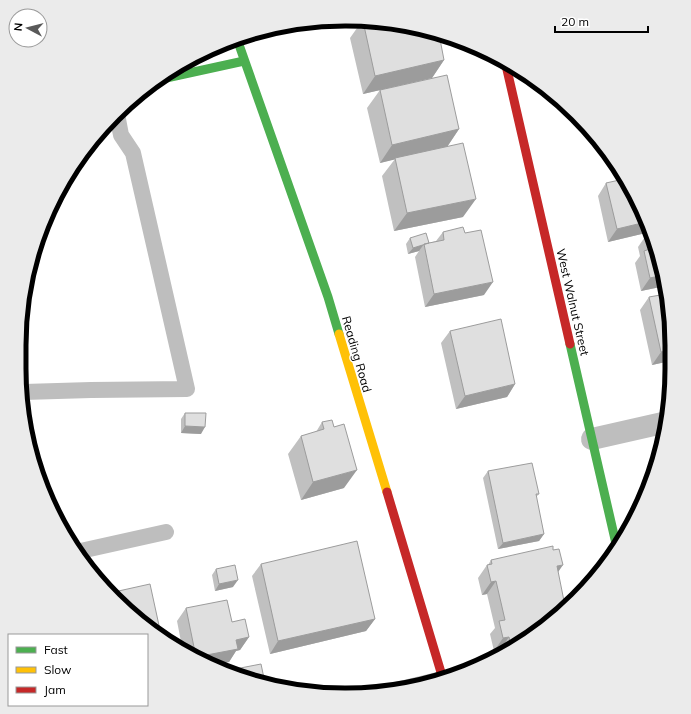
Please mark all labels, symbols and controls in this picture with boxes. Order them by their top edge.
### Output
north arrow [8,8,48,48]
scale bar [555,8,648,34]
text: 20 m [561,14,589,29]
text: N [11,22,26,32]
street label: West Walnut Street [553,247,593,357]
street label: Reading Road [339,314,375,394]
legend [8,634,148,706]
text: Fast [44,642,68,657]
text: Slow [44,662,72,677]
text: Jam [44,682,66,697]

